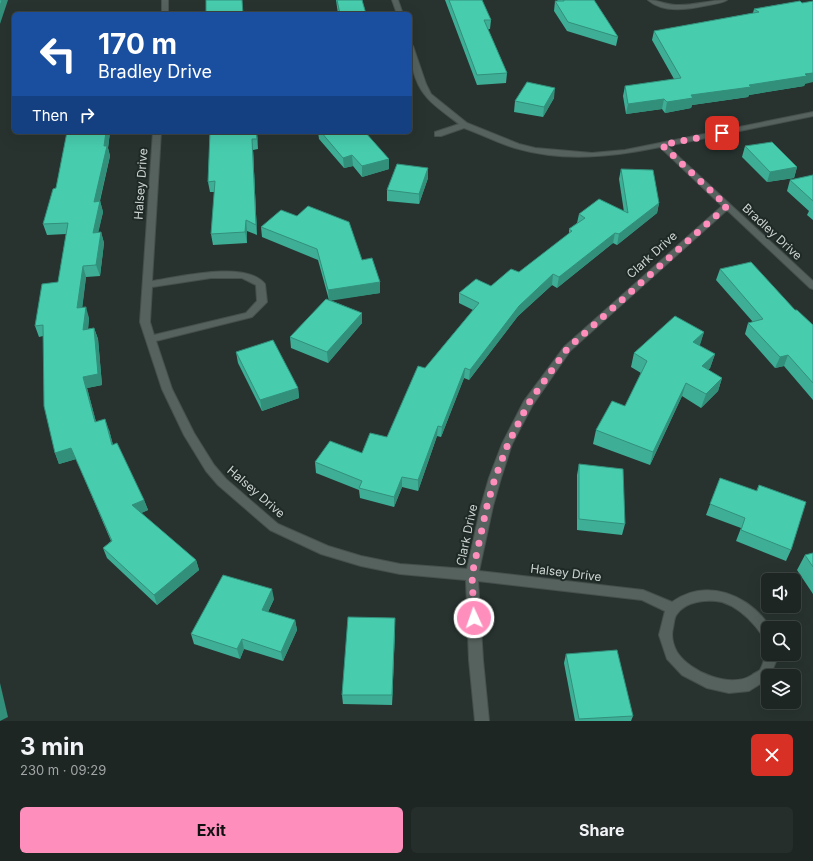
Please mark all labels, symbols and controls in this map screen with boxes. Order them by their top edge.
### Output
text: 170 m [98,27,177,61]
icon: left [32,28,84,80]
text: Bradley Drive [98,61,212,82]
icon: right [76,104,98,126]
text: Then [32,106,68,125]
pin [705,116,739,150]
icon: arrive [711,122,733,144]
street label: Halsey Drive [131,148,150,220]
street label: Bradley Drive [739,200,805,263]
street label: Clark Drive [623,228,680,281]
street label: Halsey Drive [224,462,288,521]
street label: Clark Drive [453,503,480,567]
street label: Halsey Drive [530,561,602,584]
map controls [761,573,801,709]
button: sound [761,573,801,613]
position arrow [453,597,495,639]
button: search [761,621,801,661]
button: layers [761,669,801,709]
text: 3 min [20,732,85,761]
button: close [751,734,793,776]
text: 230 m · 09:29 [20,762,106,778]
button: Exit [20,807,403,853]
button: Share [411,807,793,853]

